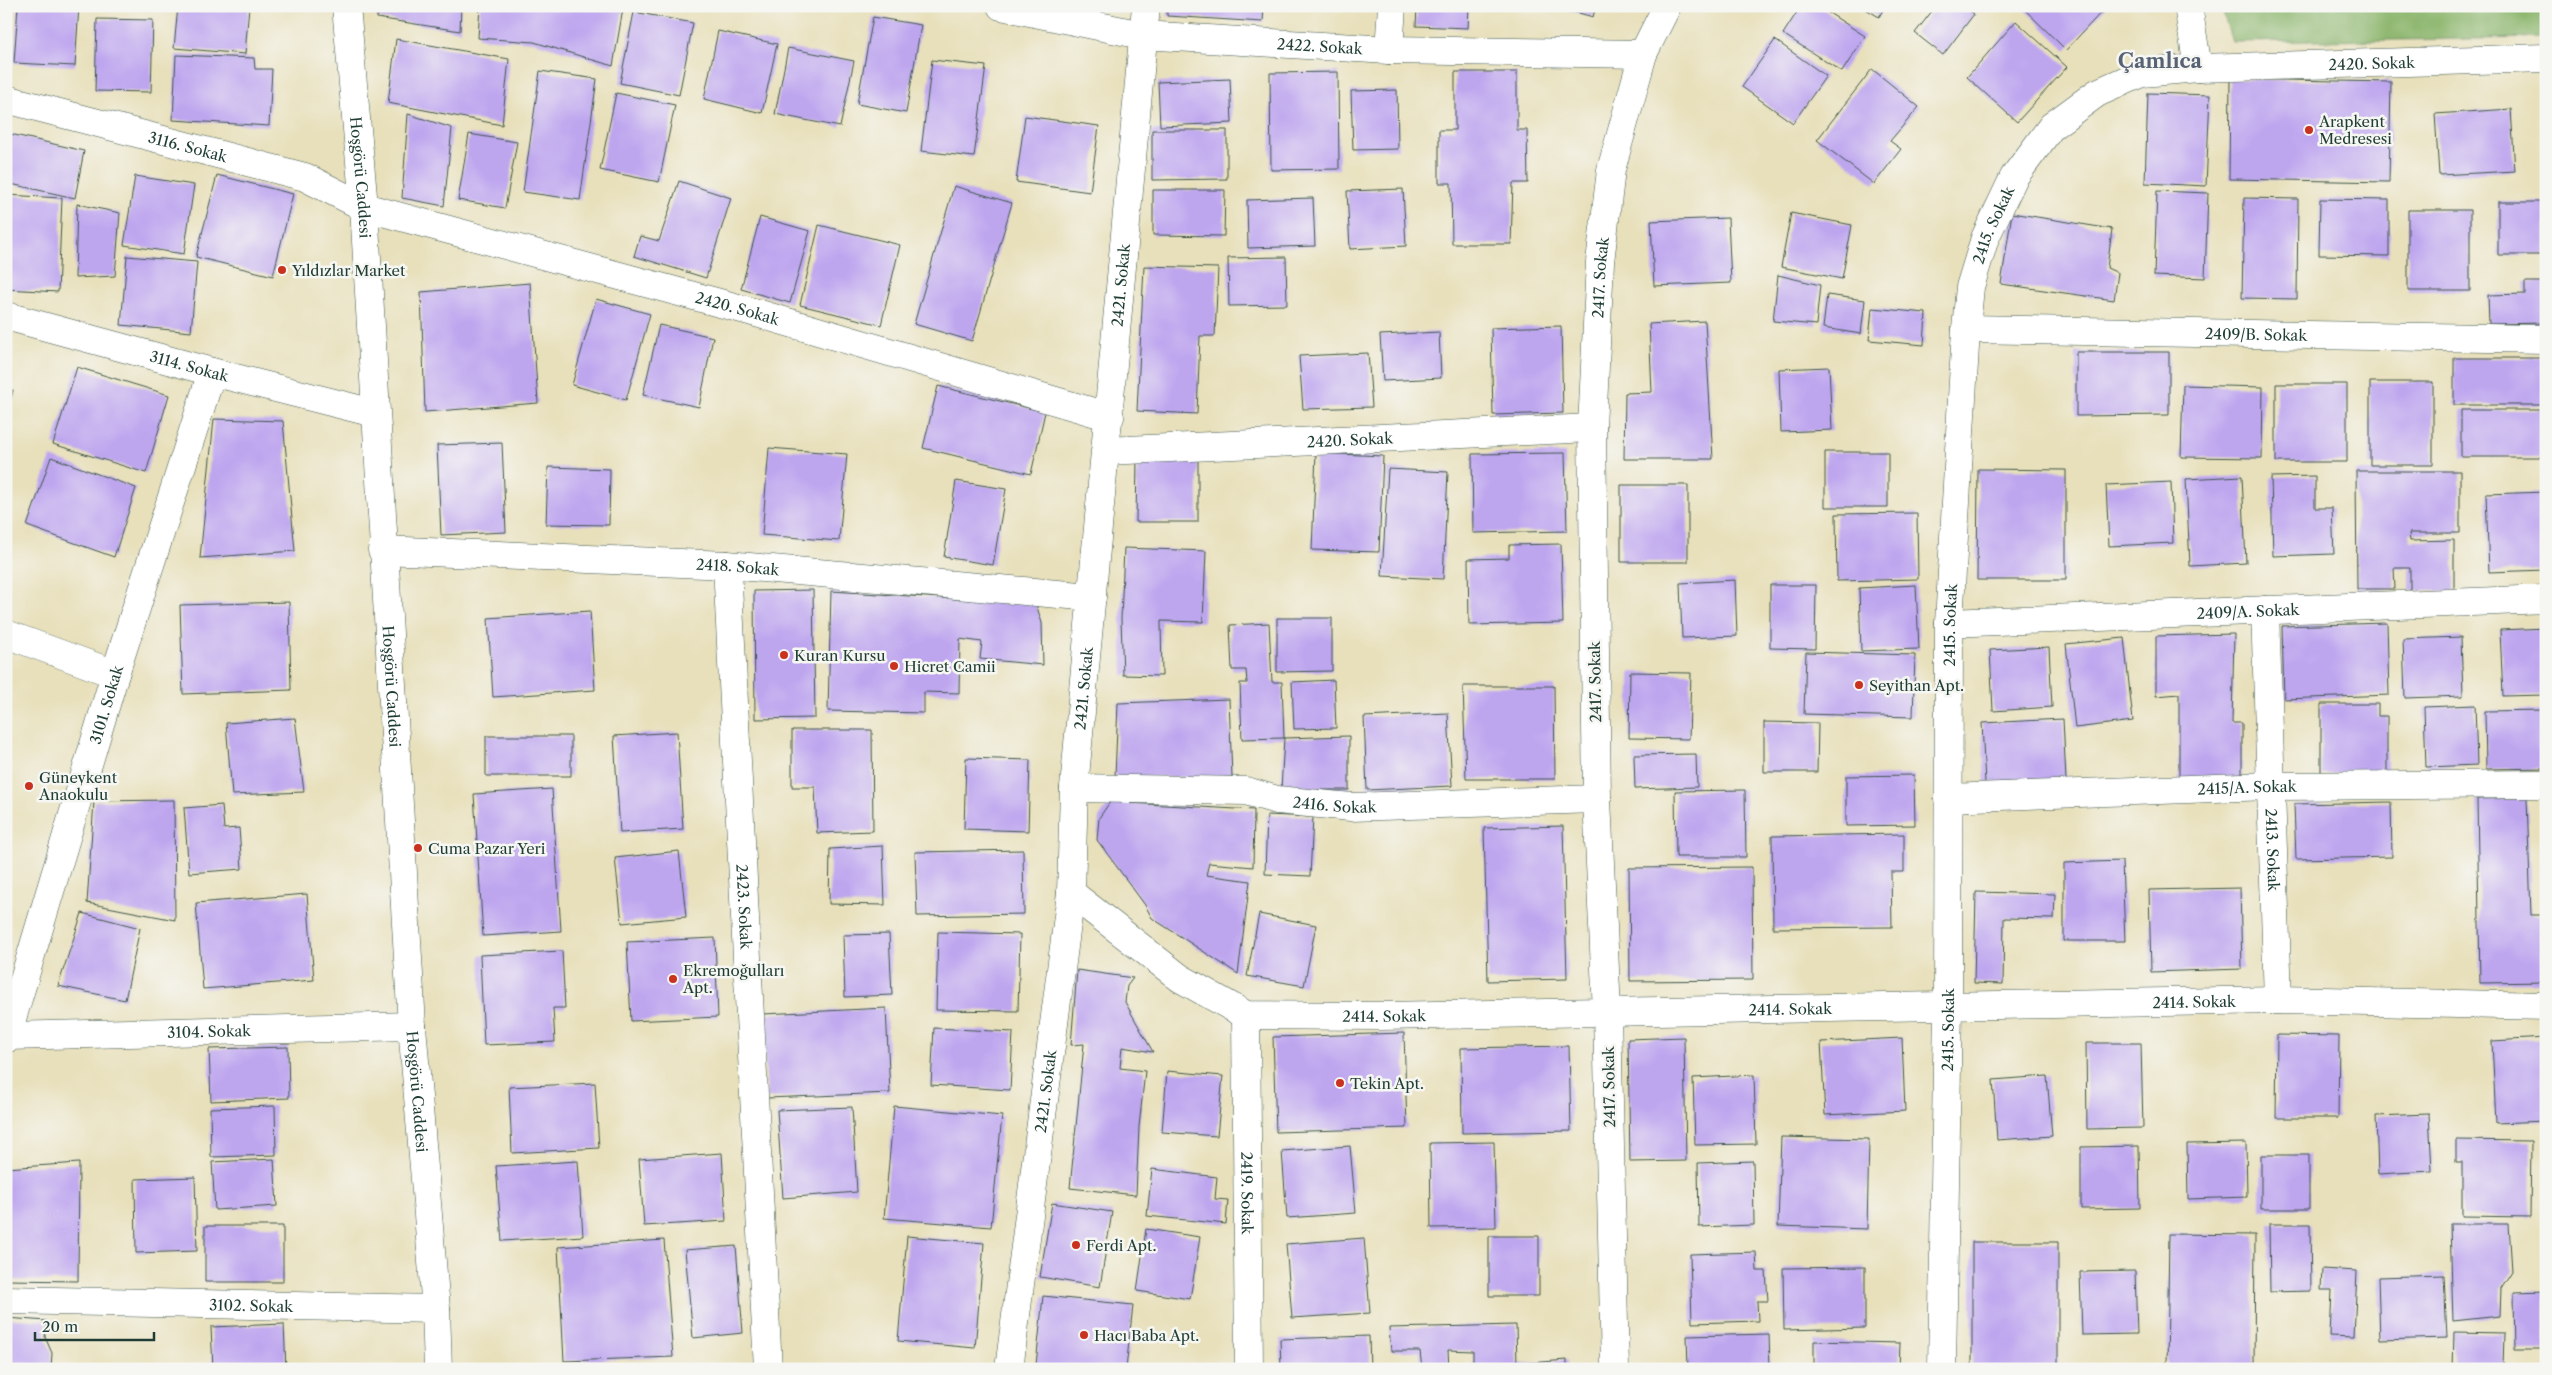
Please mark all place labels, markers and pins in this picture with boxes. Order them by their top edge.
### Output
place label: Arapkent Medresesi [2318,112,2392,148]
marker: Arapkent Medresesi [2303,124,2315,136]
place label: Yıldızlar Market [291,261,406,280]
marker: Yıldızlar Market [276,264,288,276]
place label: Kuran Kursu [794,646,885,665]
marker: Kuran Kursu [778,649,790,661]
place label: Hicret Camii [904,657,996,676]
marker: Hicret Camii [888,660,900,672]
place label: Seyithan Apt. [1869,676,1964,695]
marker: Seyithan Apt. [1853,679,1865,691]
place label: Güneykent Anaokulu [38,768,118,804]
marker: Güneykent Anaokulu [23,780,35,792]
place label: Cuma Pazar Yeri [428,839,546,858]
marker: Cuma Pazar Yeri [412,842,424,854]
place label: Ekremoğulları Apt. [682,961,785,997]
marker: Ekremoğulları Apt. [667,973,679,985]
place label: Tekin Apt. [1350,1074,1424,1093]
marker: Tekin Apt. [1334,1077,1346,1089]
place label: Ferdi Apt. [1086,1236,1156,1255]
marker: Ferdi Apt. [1070,1239,1082,1251]
place label: Hacı Baba Apt. [1094,1326,1199,1345]
marker: Hacı Baba Apt. [1078,1329,1090,1341]

